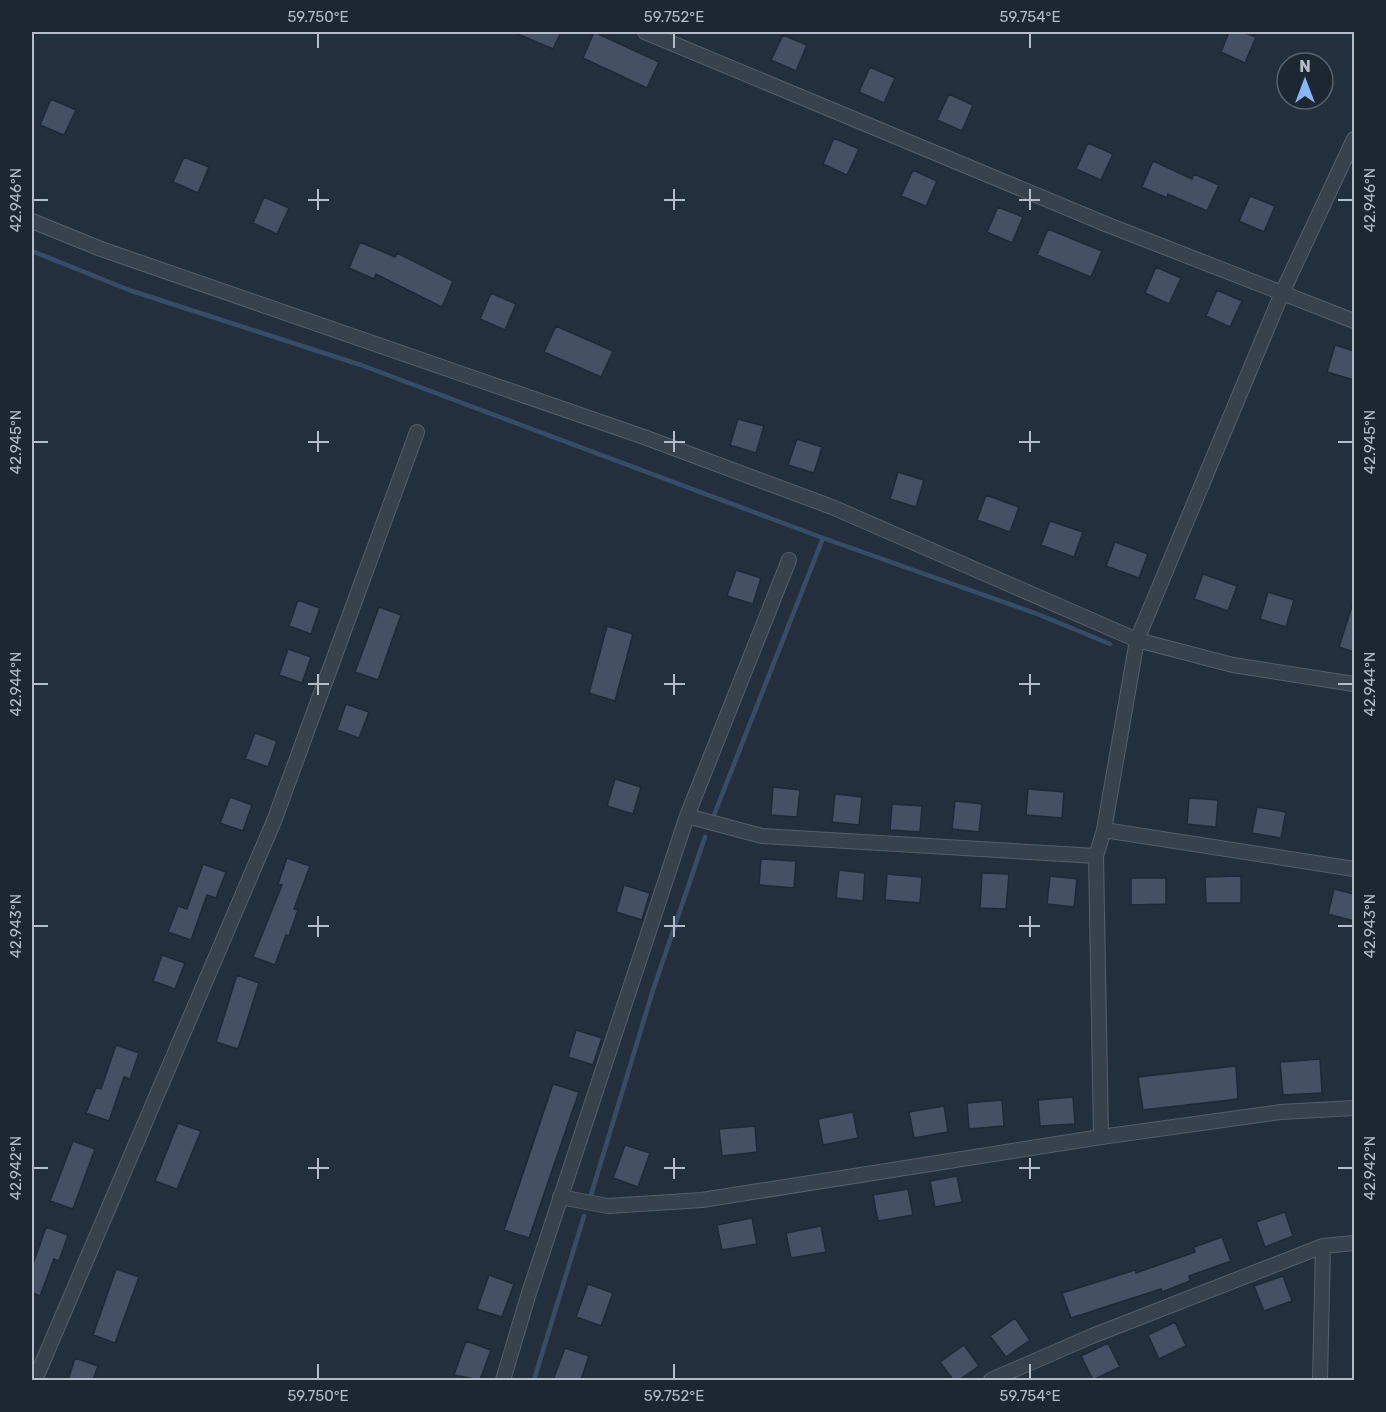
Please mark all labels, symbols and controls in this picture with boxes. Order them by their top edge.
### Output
text: 59.750°E [287,8,349,26]
text: 59.752°E [644,8,704,26]
text: 59.754°E [1000,8,1061,26]
north arrow [1275,51,1335,111]
text: N [1299,57,1311,76]
text: 42.946°N [7,168,25,232]
text: 42.946°N [1361,168,1379,232]
text: 42.945°N [7,410,25,474]
text: 42.945°N [1361,410,1379,474]
text: 42.944°N [7,652,25,716]
text: 42.944°N [1361,652,1379,716]
text: 42.943°N [7,894,25,958]
text: 42.943°N [1361,894,1379,958]
text: 42.942°N [7,1136,25,1200]
text: 42.942°N [1361,1136,1379,1200]
text: 59.750°E [287,1387,349,1405]
text: 59.752°E [644,1387,704,1405]
text: 59.754°E [1000,1387,1061,1405]

